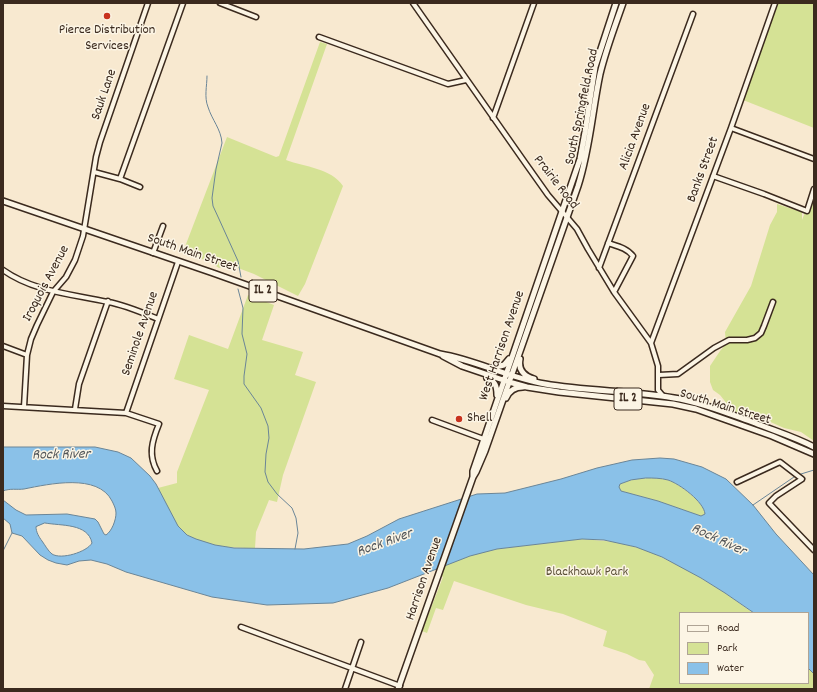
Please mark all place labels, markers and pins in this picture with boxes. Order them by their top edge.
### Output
marker: Pierce Distribution Services [102,11,112,21]
place label: Pierce Distribution Services [59,23,155,56]
place label: Shell [467,411,492,427]
marker: Shell [454,414,464,424]

